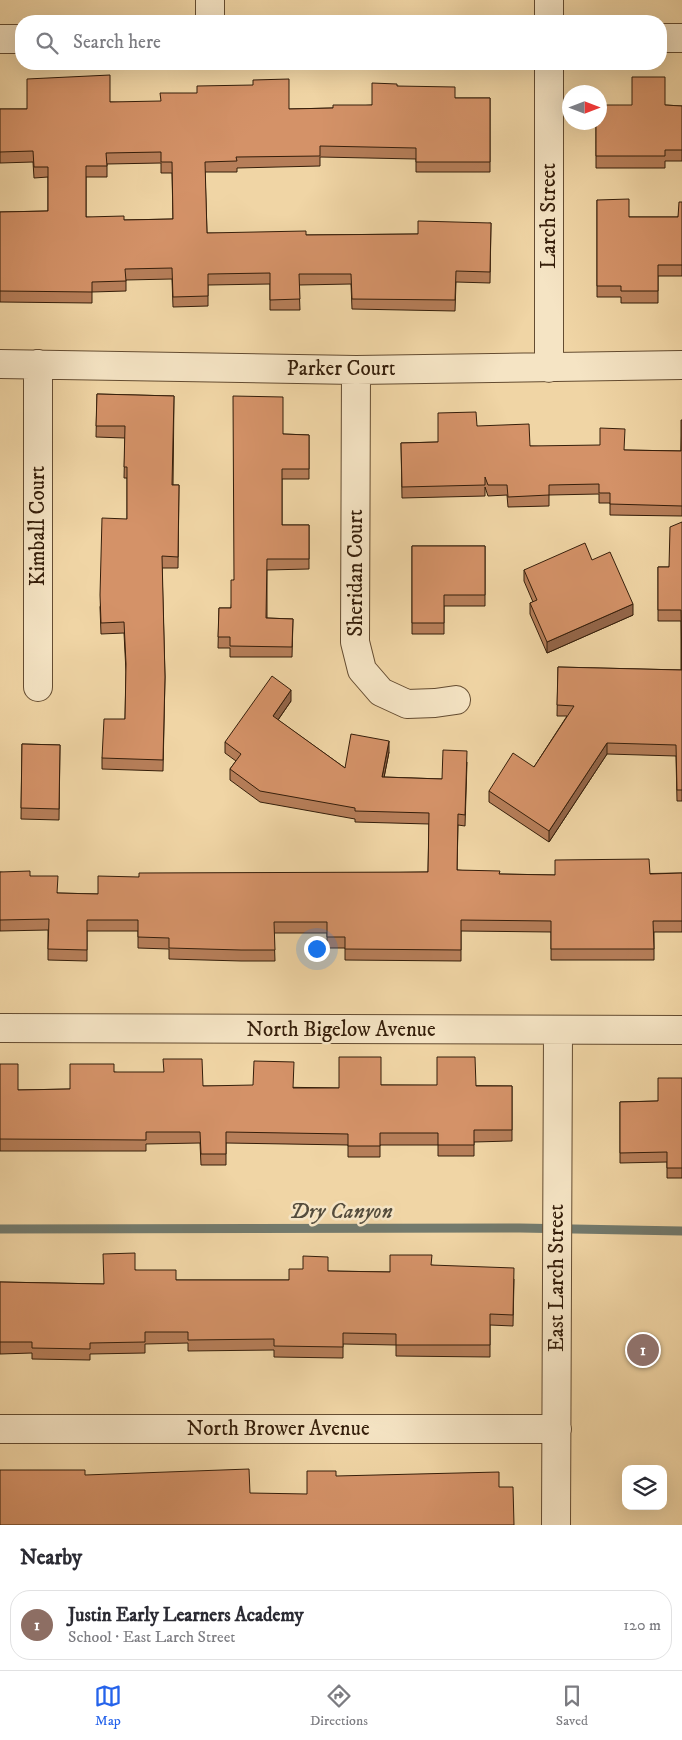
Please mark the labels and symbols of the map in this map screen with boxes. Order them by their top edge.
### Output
north arrow [562,85,607,130]
street label: Larch Street [536,163,562,269]
street label: Parker Court [287,356,396,382]
street label: Kimball Court [25,465,51,586]
street label: Sheridan Court [343,509,369,637]
your location [304,936,330,962]
street label: North Bigelow Avenue [246,1017,436,1043]
water label: Dry Canyon [289,1198,393,1225]
street label: East Larch Street [544,1204,570,1352]
pin: 1 [627,1331,659,1369]
street label: North Brower Avenue [186,1416,370,1442]

